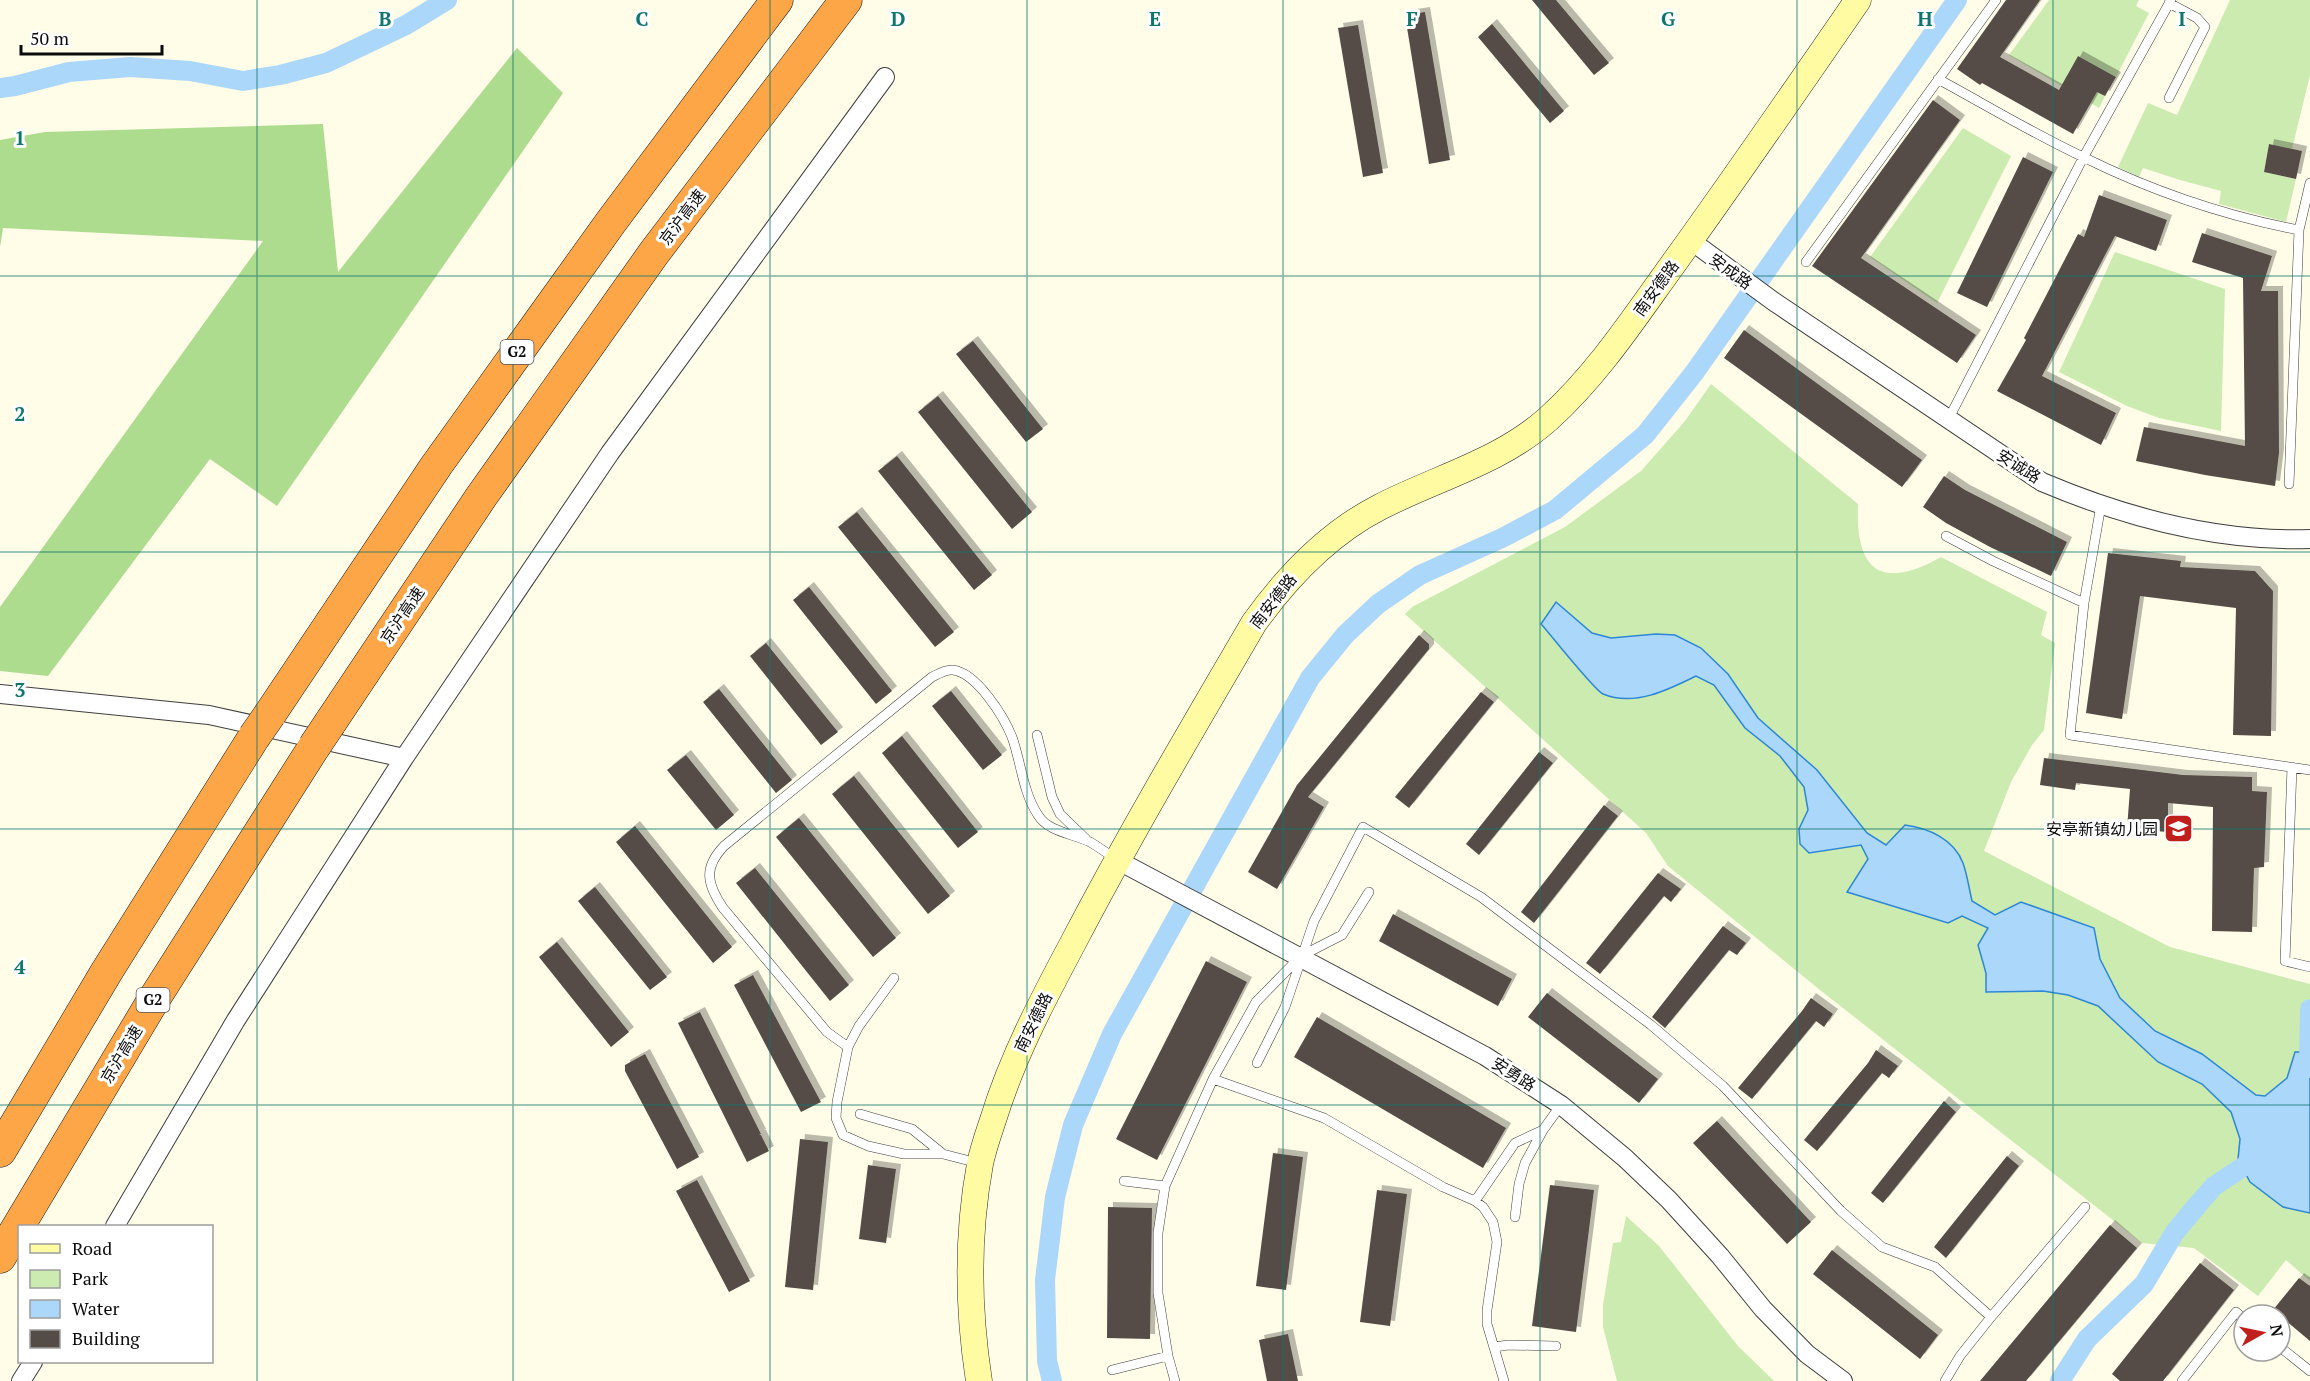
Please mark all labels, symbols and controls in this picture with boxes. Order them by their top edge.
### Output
text: B [379,5,392,32]
text: C [635,5,649,32]
text: D [891,5,905,32]
text: E [1149,5,1161,32]
text: F [1406,5,1418,32]
text: G [1661,5,1675,32]
text: H [1917,5,1933,32]
text: I [2178,5,2186,32]
scale bar [21,18,162,56]
text: 50 m [30,26,70,50]
text: 1 [14,124,26,151]
street label: 京沪高速 [654,185,710,249]
street label: 安成路 [1705,248,1757,294]
street label: 南安德路 [1628,256,1684,320]
road number: G2 [500,340,534,364]
text: 2 [14,400,26,427]
street label: 安诚路 [1993,444,2045,488]
street label: 南安德路 [1245,569,1301,633]
street label: 京沪高速 [375,582,429,648]
text: 3 [14,676,26,703]
school or university icon: 安亭新镇幼儿园 [2163,813,2195,845]
place label: 安亭新镇幼儿园 [2046,818,2158,840]
text: 4 [14,953,26,980]
road number: G2 [136,988,170,1012]
street label: 南安德路 [1009,988,1057,1056]
street label: 京沪高速 [95,1021,147,1087]
street label: 安勇路 [1488,1052,1540,1096]
legend [18,1225,213,1363]
text: Road [72,1236,112,1260]
text: Park [72,1266,109,1290]
text: Water [72,1296,119,1320]
north arrow [2232,1303,2292,1363]
text: N [2265,1323,2289,1338]
text: Building [72,1326,140,1350]

